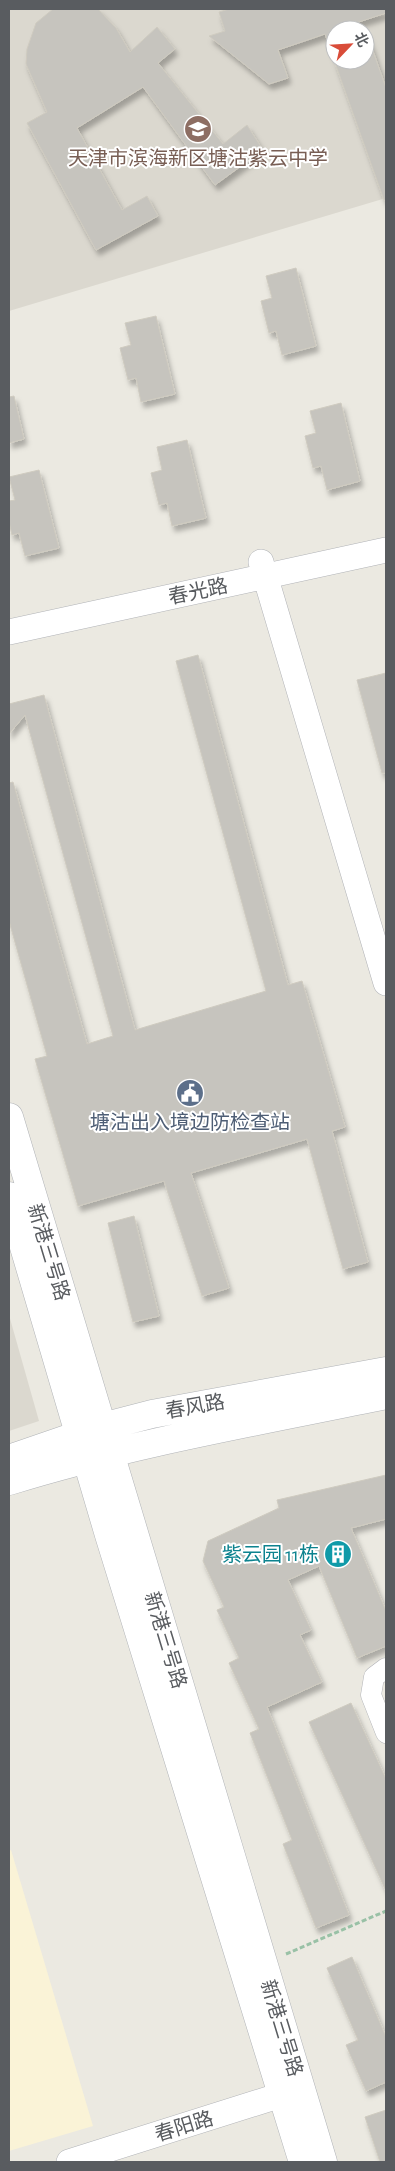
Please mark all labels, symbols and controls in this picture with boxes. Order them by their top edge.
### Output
north arrow [325,20,375,70]
text: 北 [352,30,371,49]
school or university icon: 天津市滨海新区塘沽紫云中学 [183,114,213,144]
place label: 天津市滨海新区塘沽紫云中学 [68,147,328,169]
street label: 春光路 [167,575,230,608]
public building icon: 塘沽出入境边防检查站 [175,1078,205,1108]
place label: 塘沽出入境边防检查站 [90,1112,290,1133]
street label: 新港三号路 [24,1201,74,1303]
street label: 春风路 [164,1391,226,1422]
building icon: 紫云园 11栋 [323,1539,353,1569]
place label: 紫云园 11栋 [222,1544,319,1565]
street label: 新港三号路 [141,1589,191,1691]
street label: 新港三号路 [257,1977,307,2079]
street label: 春阳路 [152,2108,216,2145]

